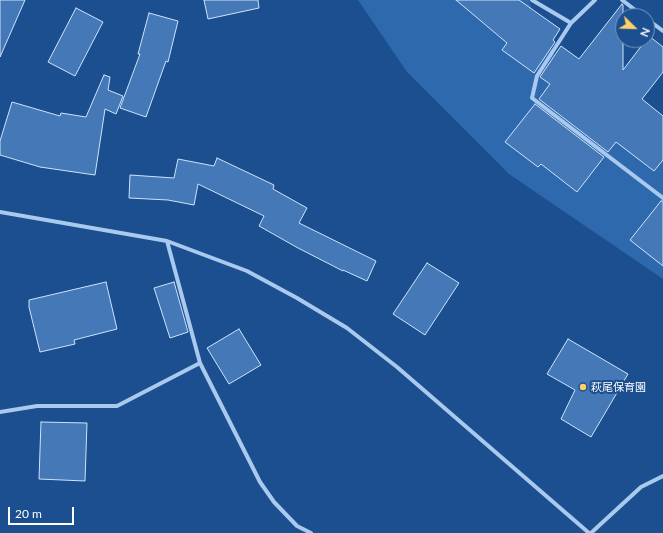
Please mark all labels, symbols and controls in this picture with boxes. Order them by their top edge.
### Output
north arrow [615,8,655,48]
text: N [638,26,653,39]
place label: 萩尾保育園 [591,380,646,394]
marker: 萩尾保育園 [578,382,588,392]
scale bar [10,499,76,525]
text: 20 m [15,506,42,521]

